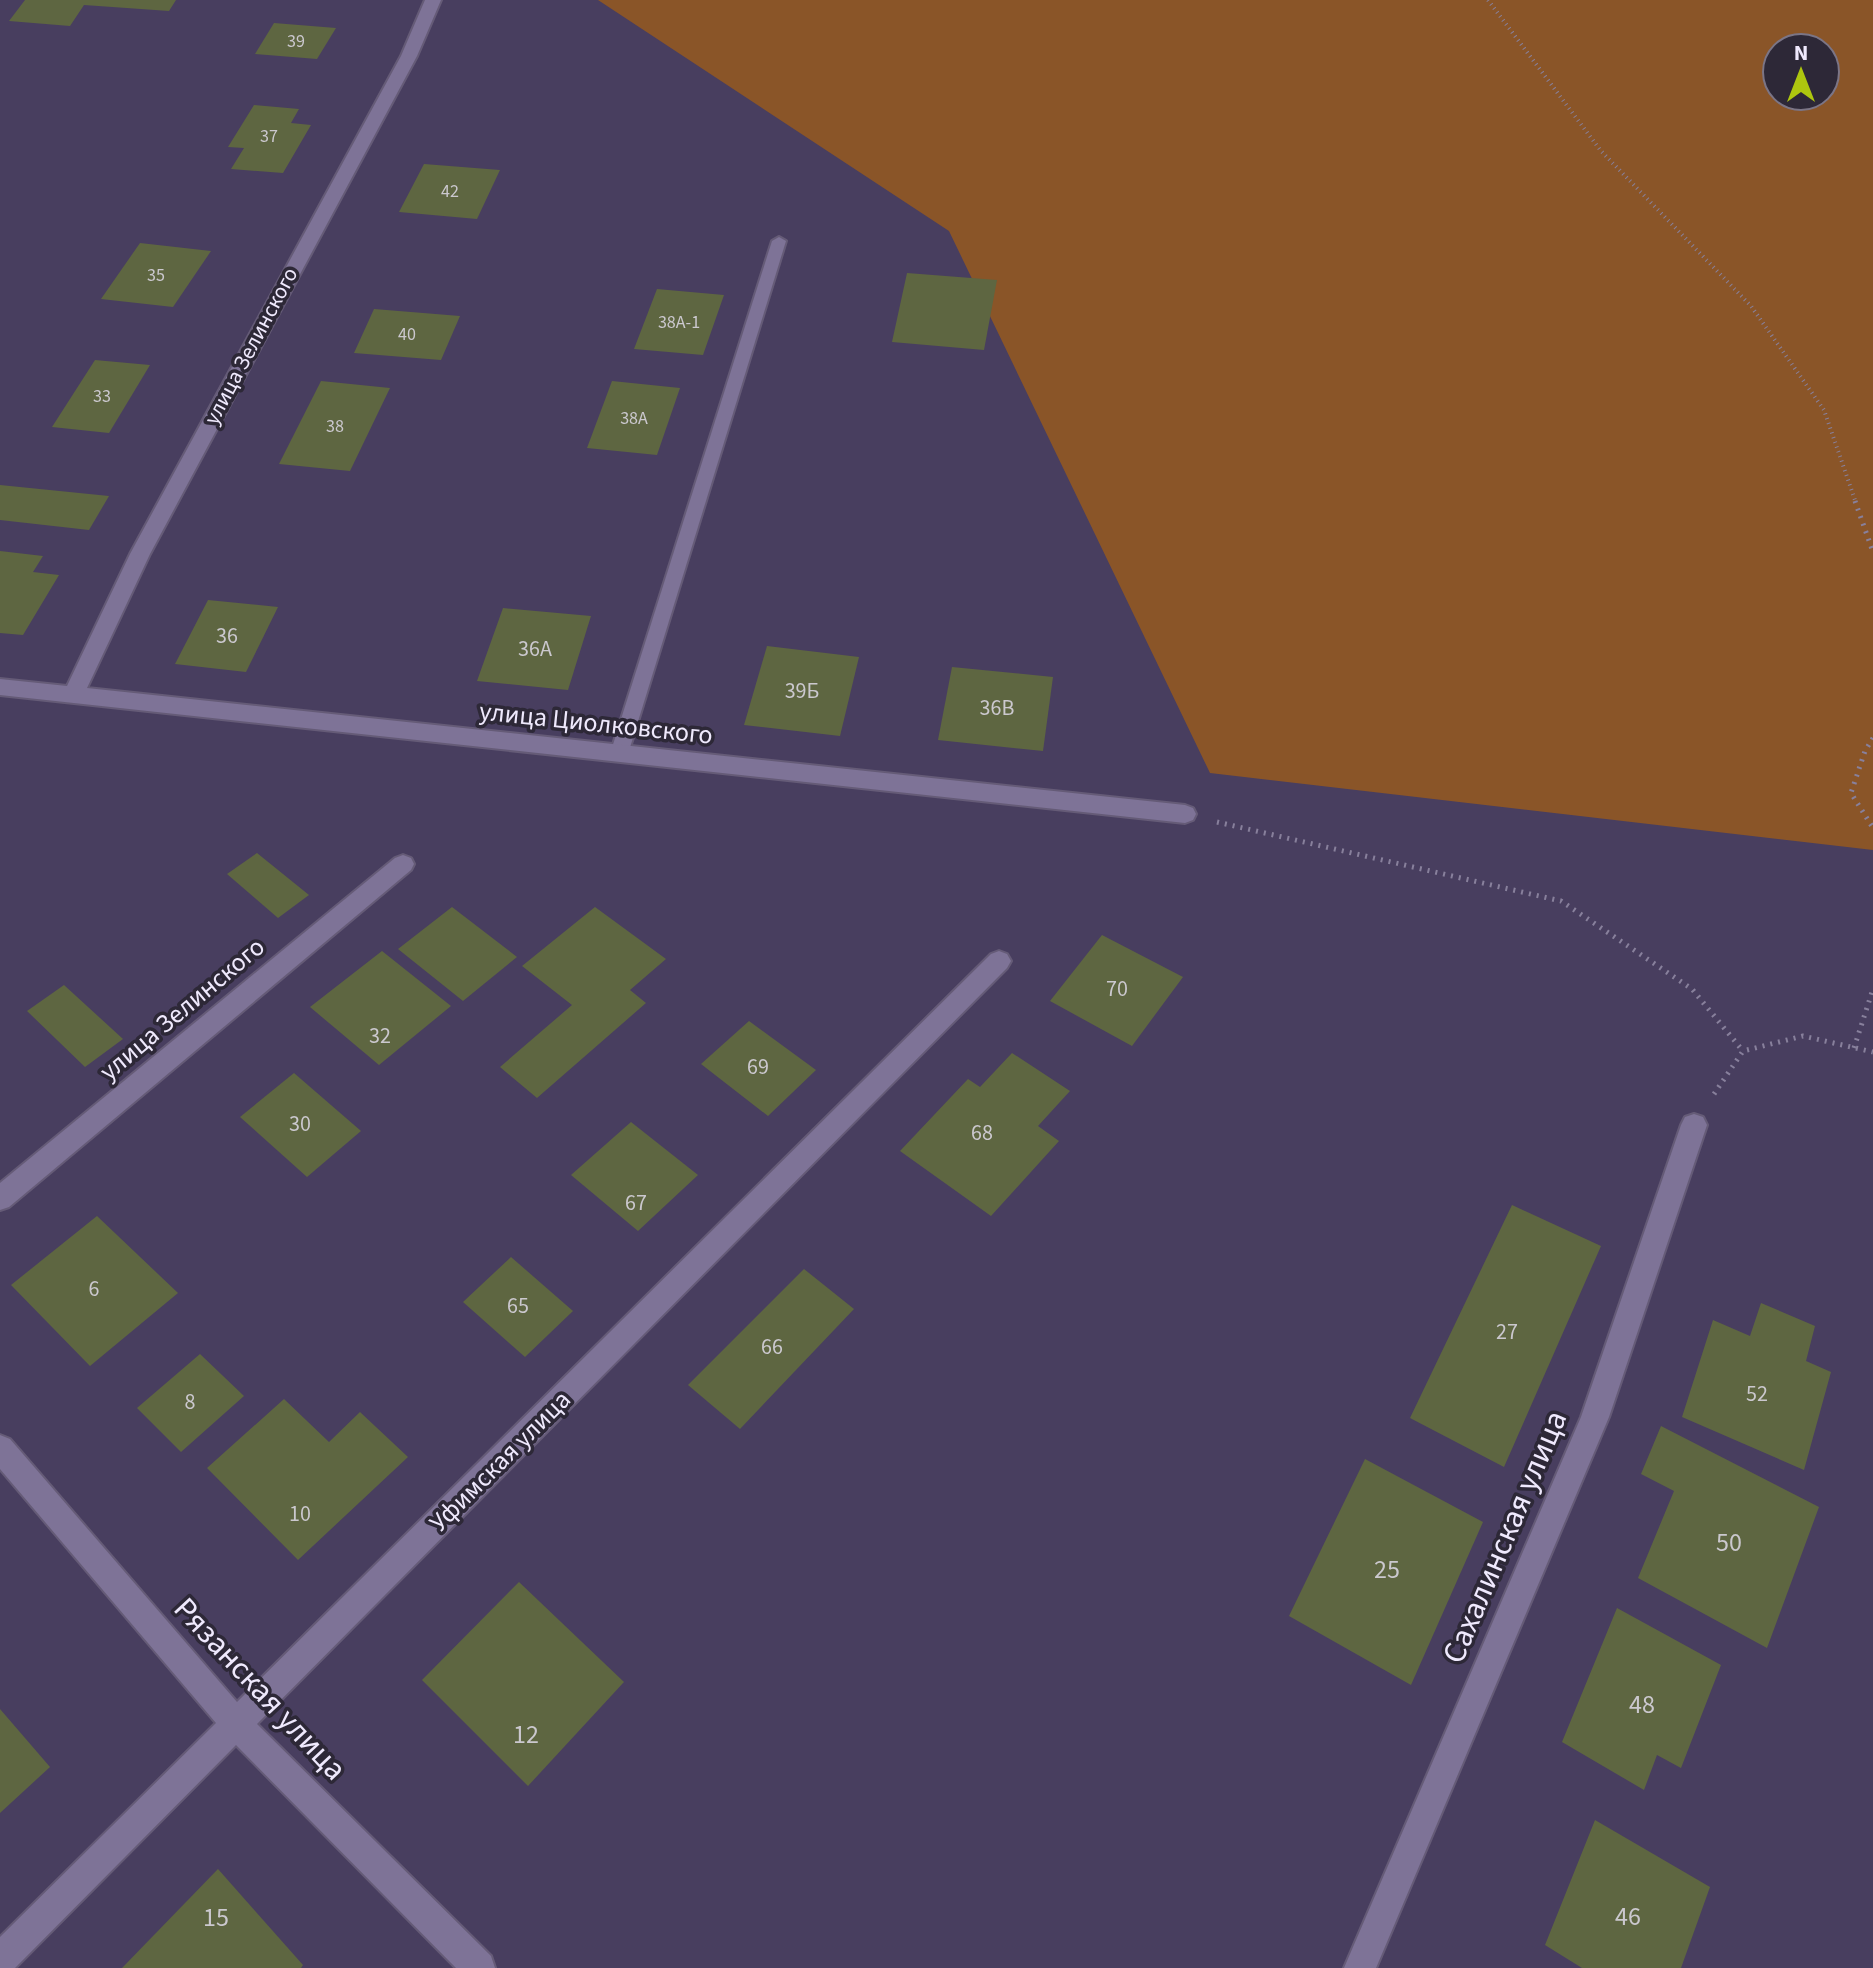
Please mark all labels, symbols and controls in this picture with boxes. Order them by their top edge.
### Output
house number: 39 [287,29,305,54]
north arrow [1761,32,1841,112]
text: N [1794,37,1808,69]
house number: 37 [260,124,278,149]
house number: 42 [441,179,459,204]
street label: улица Зелинского [196,262,306,430]
house number: 35 [147,263,165,288]
house number: 38А-1 [658,310,700,335]
house number: 40 [398,322,416,347]
house number: 33 [93,384,111,409]
house number: 38А [620,406,648,431]
house number: 38 [326,414,344,439]
house number: 36 [216,620,238,652]
house number: 36А [518,633,552,665]
house number: 39Б [785,675,819,707]
street label: улица Циолковского [477,692,715,754]
house number: 36В [980,692,1014,724]
street label: улица Зелинского [91,929,273,1089]
house number: 70 [1106,973,1128,1005]
house number: 32 [369,1020,391,1052]
house number: 69 [747,1051,769,1083]
house number: 30 [289,1108,311,1140]
house number: 68 [971,1117,993,1149]
house number: 67 [625,1187,647,1219]
house number: 6 [89,1273,100,1305]
house number: 65 [507,1290,529,1322]
house number: 27 [1496,1316,1518,1348]
house number: 66 [761,1331,783,1363]
house number: 52 [1746,1378,1768,1410]
street label: Уфимская улица [421,1382,579,1540]
house number: 8 [185,1386,196,1418]
street label: Сахалинская улица [1431,1403,1579,1671]
house number: 10 [289,1498,311,1530]
house number: 50 [1716,1524,1742,1561]
house number: 25 [1374,1551,1400,1588]
street label: Рязанская улица [163,1587,357,1791]
house number: 48 [1629,1686,1655,1723]
house number: 12 [513,1716,539,1753]
house number: 46 [1615,1898,1641,1935]
house number: 15 [203,1899,229,1936]

